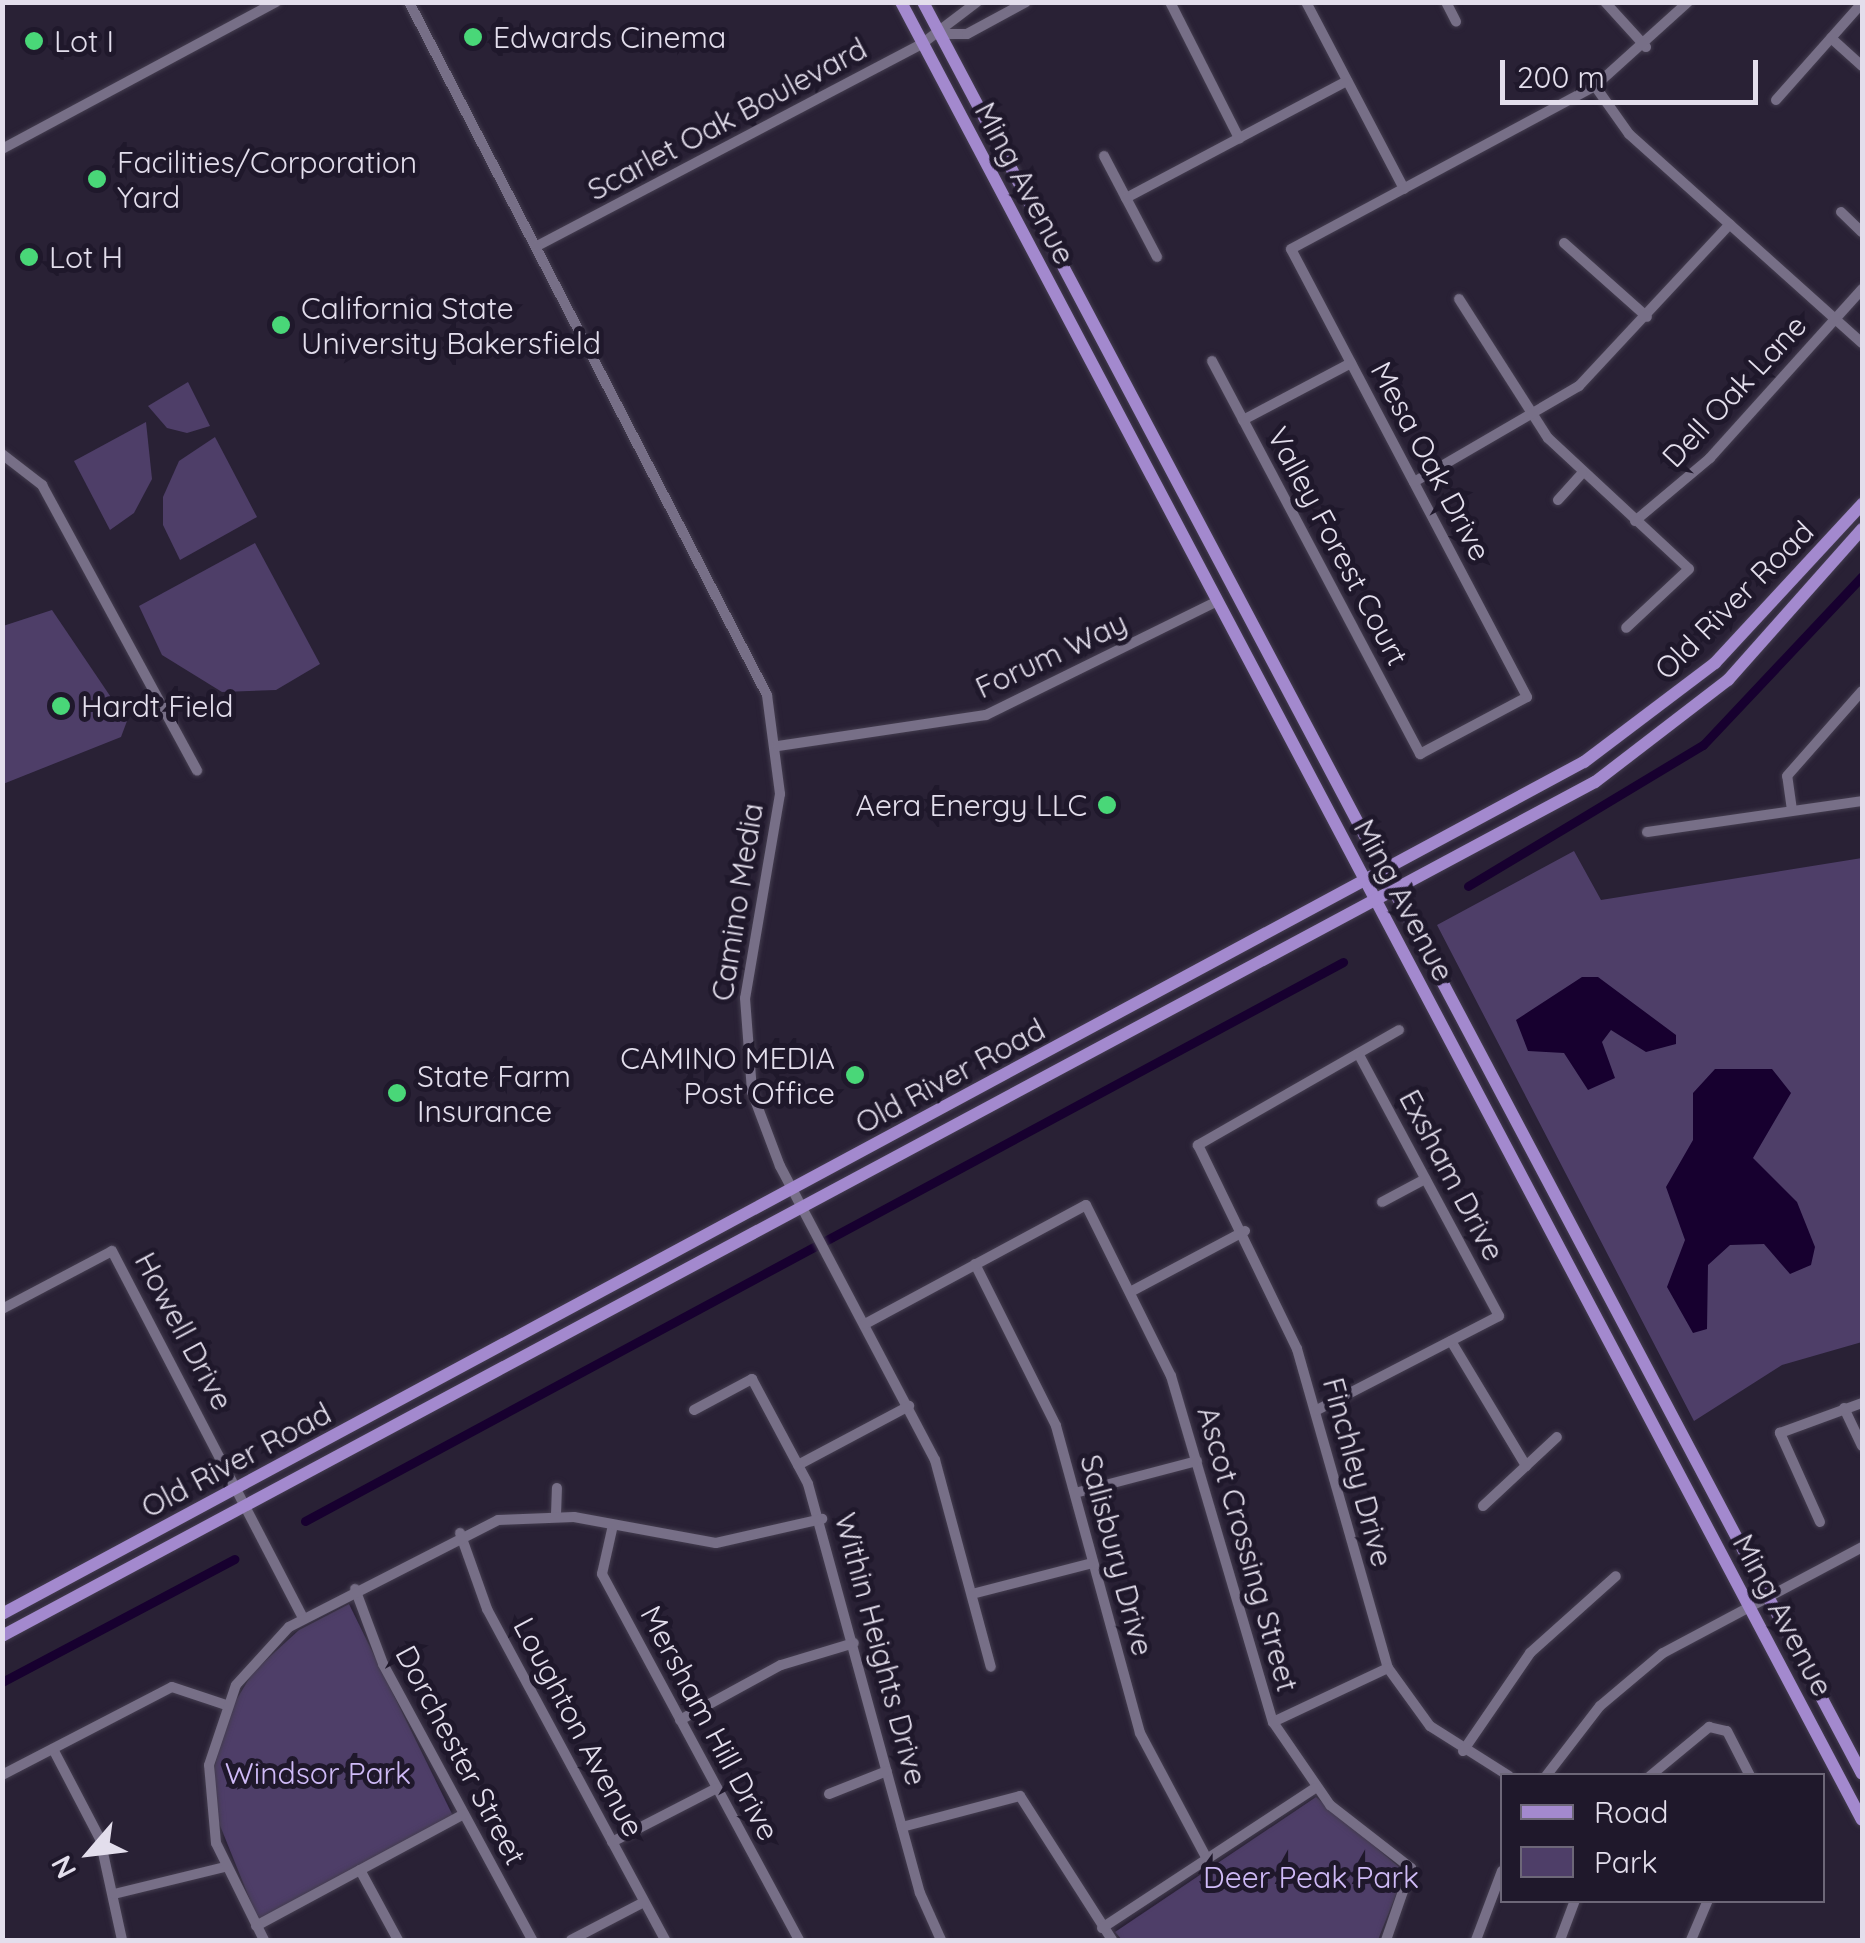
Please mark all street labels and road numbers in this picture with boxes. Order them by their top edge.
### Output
street label: Scarlet Oak Boulevard [581,30,873,208]
street label: Ming Avenue [967,96,1083,270]
street label: Dell Oak Lane [1654,308,1814,474]
street label: Mesa Oak Drive [1363,355,1499,567]
street label: Valley Forest Court [1260,421,1416,671]
street label: Old River Road [1647,513,1821,687]
street label: Forum Way [970,604,1132,706]
street label: Camino Media [704,801,770,1003]
street label: Ming Avenue [1346,813,1462,987]
street label: Old River Road [849,1011,1051,1141]
street label: Exsham Drive [1392,1083,1512,1267]
street label: Howell Drive [127,1246,241,1416]
street label: Finchley Drive [1315,1374,1401,1570]
street label: Old River Road [135,1395,337,1525]
street label: Ascot Crossing Street [1190,1402,1306,1696]
street label: Salisbury Drive [1073,1451,1161,1659]
street label: Within Heights Drive [827,1509,935,1789]
street label: Ming Avenue [1725,1528,1841,1702]
street label: Mersham Hill Drive [633,1600,787,1846]
street label: Loughton Avenue [506,1611,652,1843]
street label: Dorchester Street [388,1639,534,1871]

